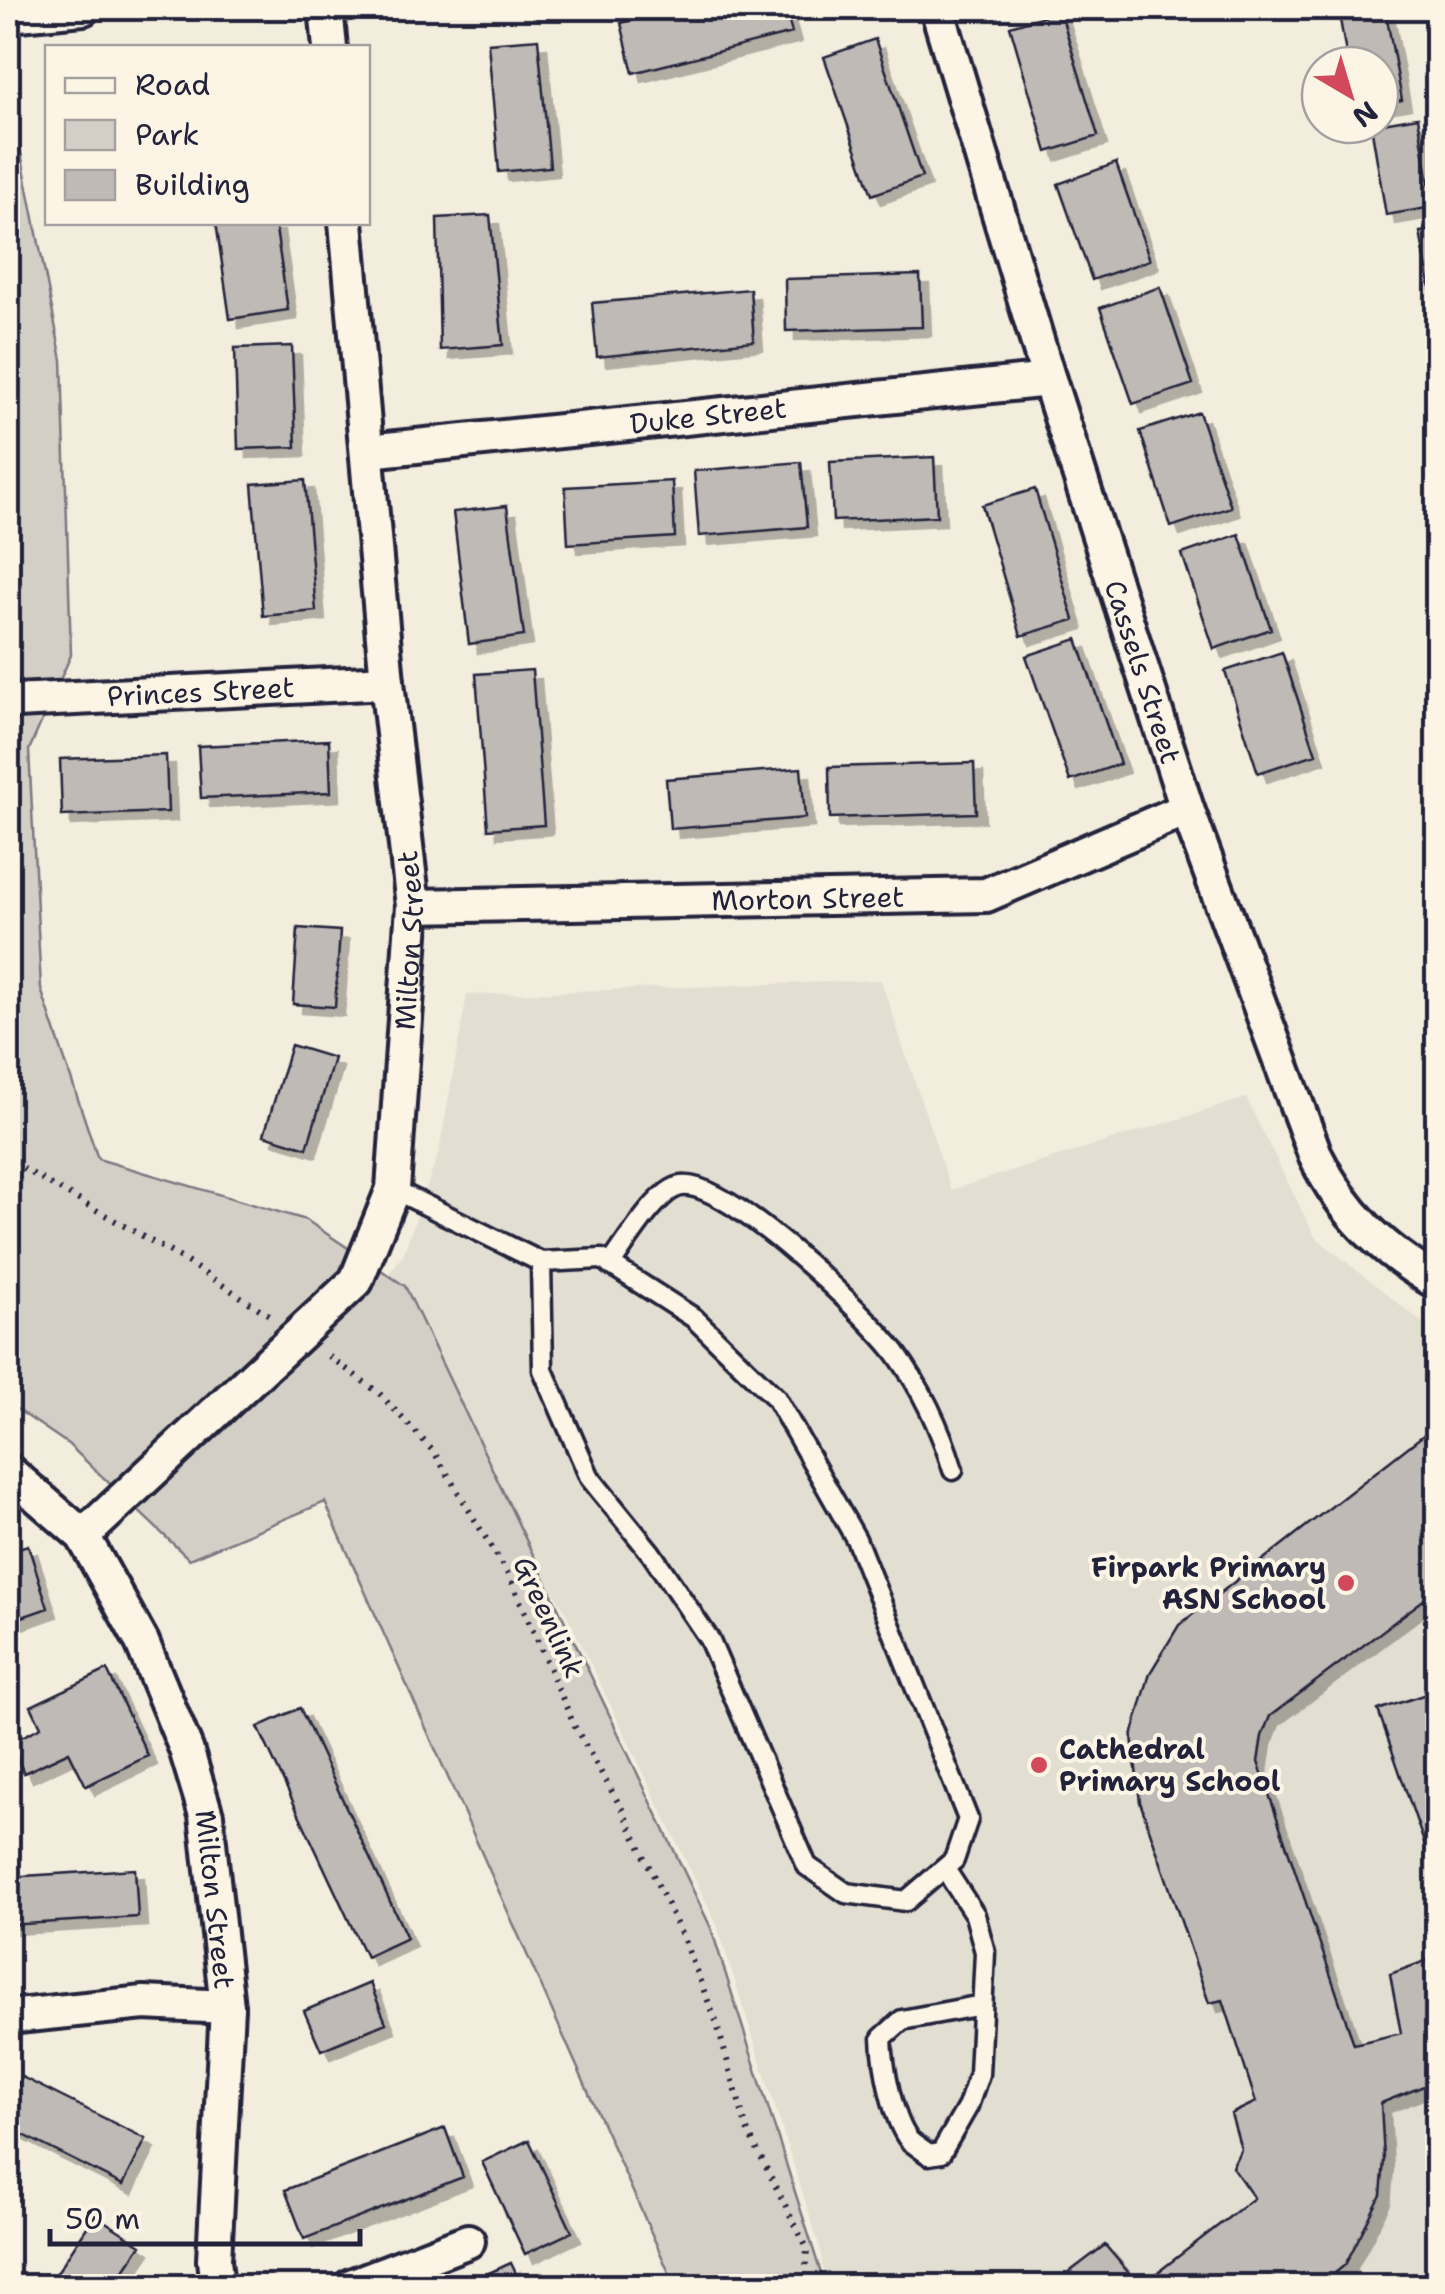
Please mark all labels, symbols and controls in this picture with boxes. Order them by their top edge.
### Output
legend [45,45,370,225]
north arrow [1300,45,1400,145]
text: Road [135,64,210,105]
text: N [1345,93,1386,137]
text: Park [135,114,199,155]
text: Building [135,164,250,205]
street label: Duke Street [628,388,788,443]
street label: Cassels Street [1096,575,1190,768]
street label: Princes Street [106,668,295,715]
street label: Milton Street [385,849,432,1031]
street label: Morton Street [711,878,905,919]
place label: Firpark Primary ASN School [1091,1548,1326,1618]
street label: Greenlink [504,1550,594,1684]
marker: Firpark Primary ASN School [1335,1572,1357,1594]
place label: Cathedral Primary School [1059,1730,1281,1800]
marker: Cathedral Primary School [1028,1754,1050,1776]
street label: Milton Street [187,1808,244,1991]
scale bar [50,2184,360,2246]
text: 50 m [65,2198,140,2239]

